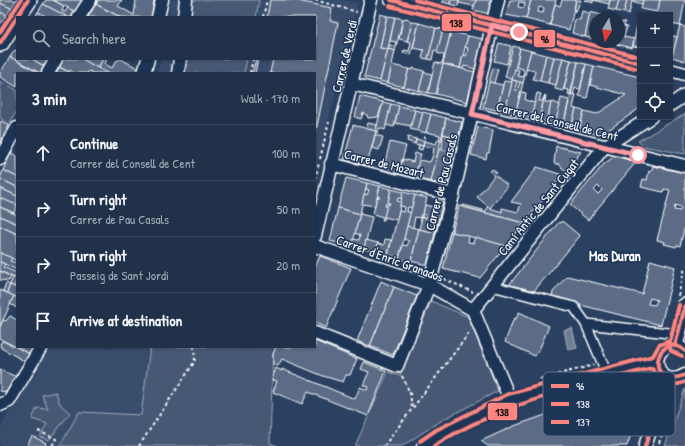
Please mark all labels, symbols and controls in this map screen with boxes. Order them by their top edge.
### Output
north arrow [589,12,625,48]
map controls [637,12,673,120]
button: + [637,12,673,48]
line badge: 138 [441,13,472,32]
search box [16,16,316,60]
text: 138 [449,16,463,30]
street label: Carrer de Verdi [327,18,361,94]
route end [510,23,528,41]
icon: search [30,27,52,49]
text: Search here [62,28,126,49]
line badge: 96 [533,29,556,48]
text: 96 [541,32,550,46]
button: − [637,48,673,84]
button: locate [637,84,673,120]
text: 3 min [32,87,67,110]
text: Walk · 170 m [241,89,300,107]
street label: Carrer del Consell de Cent [494,97,620,145]
street label: Carrer de Pau Casals [420,132,462,232]
text: Continue [70,133,118,154]
icon: ahead [32,142,54,164]
text: 100 m [272,144,300,162]
street label: Carrer de Mozart [342,144,426,182]
route start [629,146,647,164]
text: Carrer del Consell de Cent [70,154,195,172]
street label: Camí Antic de Sant Cugat [493,154,583,259]
text: Turn right [70,189,126,210]
icon: right [32,198,54,220]
text: 50 m [277,200,300,218]
text: Carrer de Pau Casals [70,210,169,228]
street label: Carrer d'Enric Granados [334,230,446,286]
text: Turn right [70,245,126,266]
district label: Mas Duran [589,246,641,265]
icon: right [32,254,54,276]
text: 20 m [276,256,300,274]
text: Passeig de Sant Jordi [70,266,169,284]
icon: arrive [32,310,54,332]
text: Arrive at destination [70,310,182,331]
legend [543,372,675,436]
text: 96 [576,379,585,393]
text: 138 [576,397,590,411]
line badge: 138 [487,402,518,421]
text: 138 [495,405,509,419]
text: 137 [576,415,590,429]

